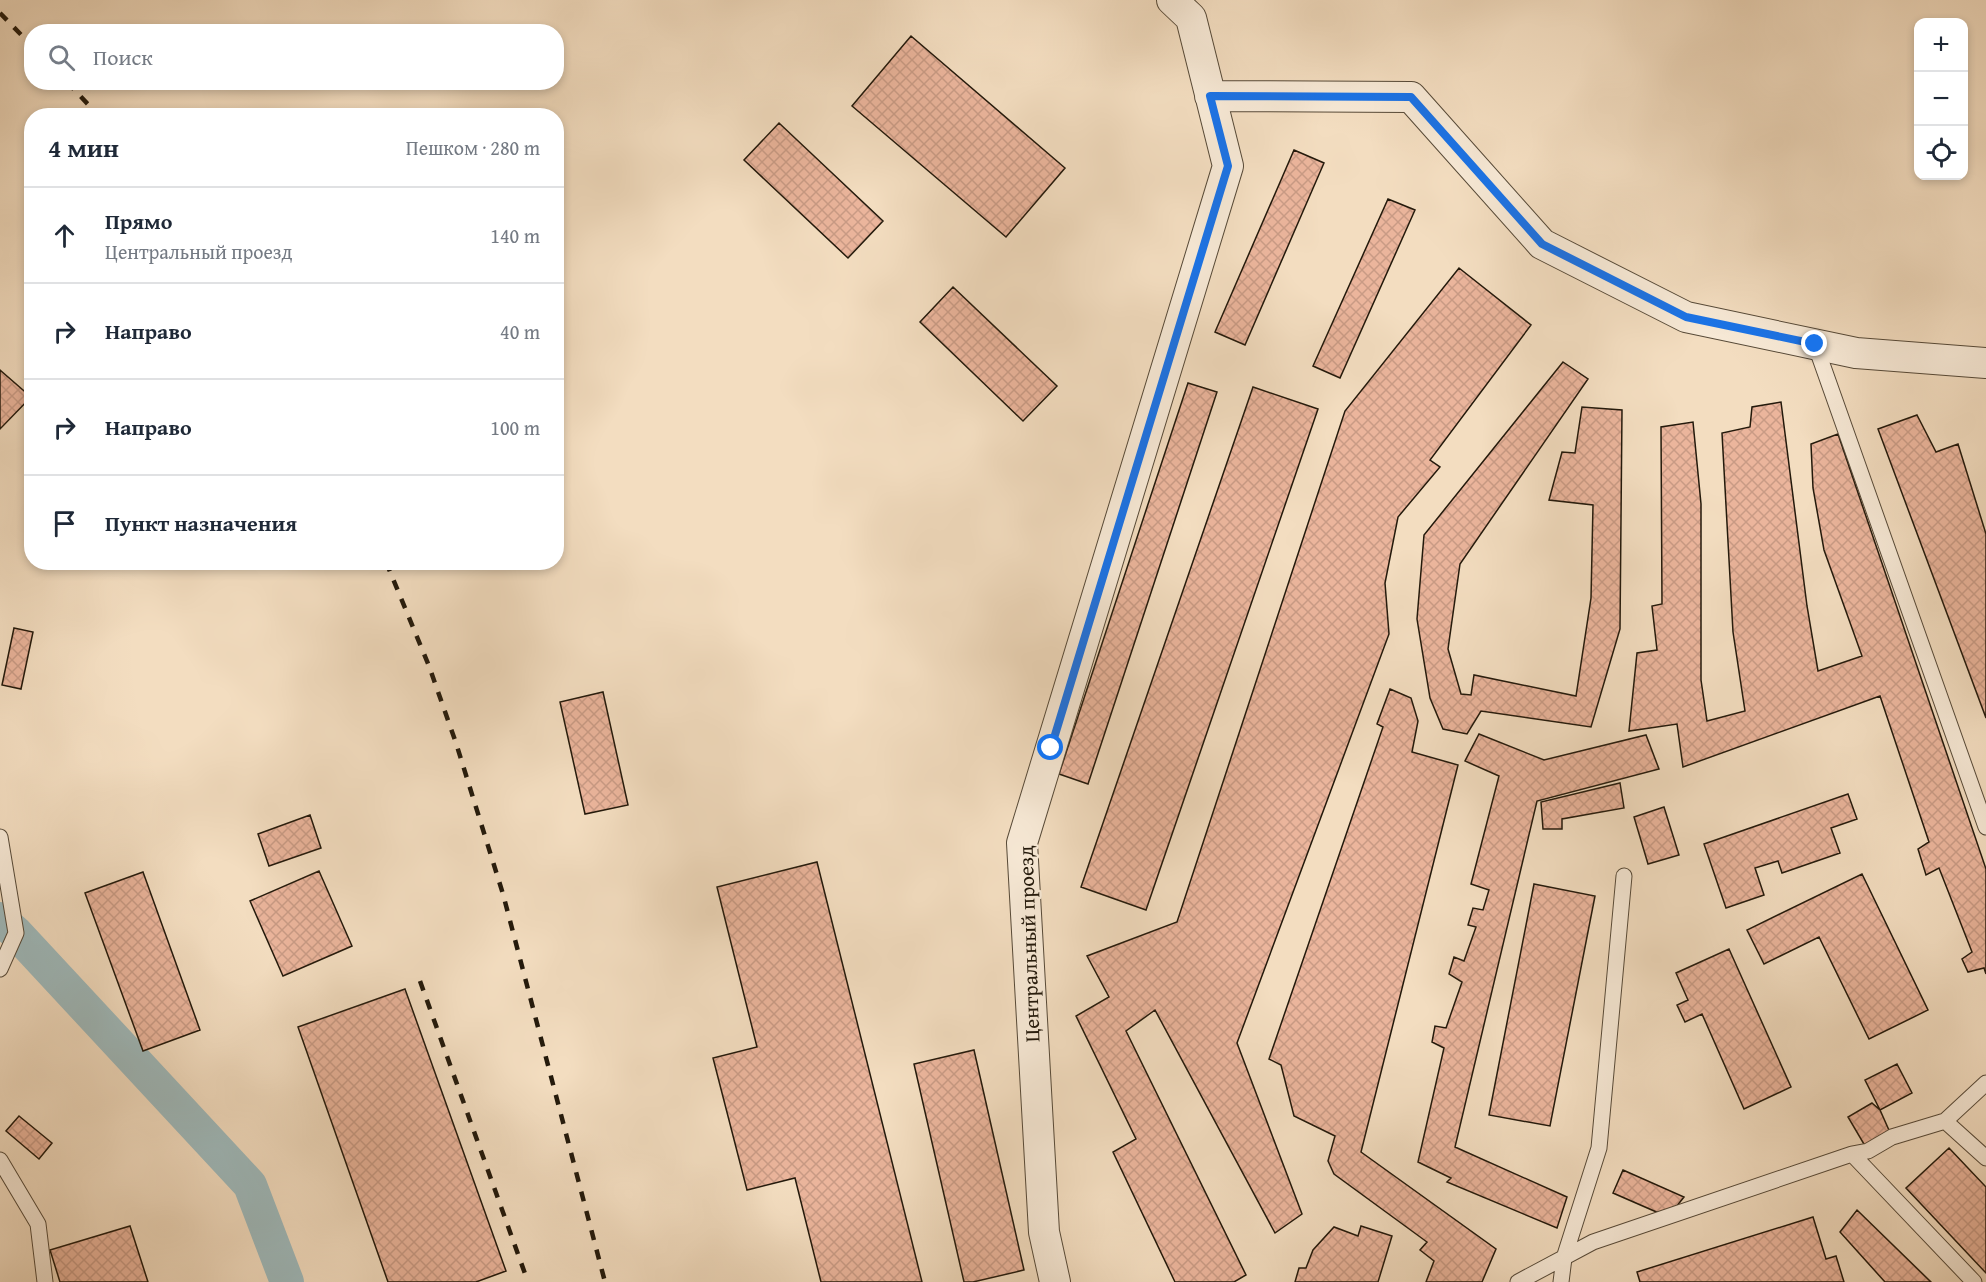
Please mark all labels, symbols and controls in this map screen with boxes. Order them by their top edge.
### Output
map controls [1914,18,1968,180]
button: + [1914,18,1968,72]
search box [24,24,564,90]
icon: search [45,41,78,74]
text: Поиск [93,41,153,73]
button: − [1914,72,1968,126]
button: locate [1914,126,1968,180]
text: 4 мин [48,128,119,167]
text: Пешком · 280 m [406,133,540,162]
text: Прямо [105,205,172,237]
icon: ahead [48,219,81,252]
text: 140 m [490,221,540,250]
text: Центральный проезд [105,237,292,266]
icon: right [48,315,81,348]
text: Направо [105,315,192,347]
text: 40 m [500,317,540,346]
route end [1801,330,1827,356]
icon: right [48,411,81,444]
text: Направо [105,411,192,443]
text: 100 m [490,413,540,442]
icon: arrive [48,507,81,540]
text: Пункт назначения [105,507,297,539]
route start [1037,734,1063,760]
street label: Центральный проезд [1010,845,1047,1043]

